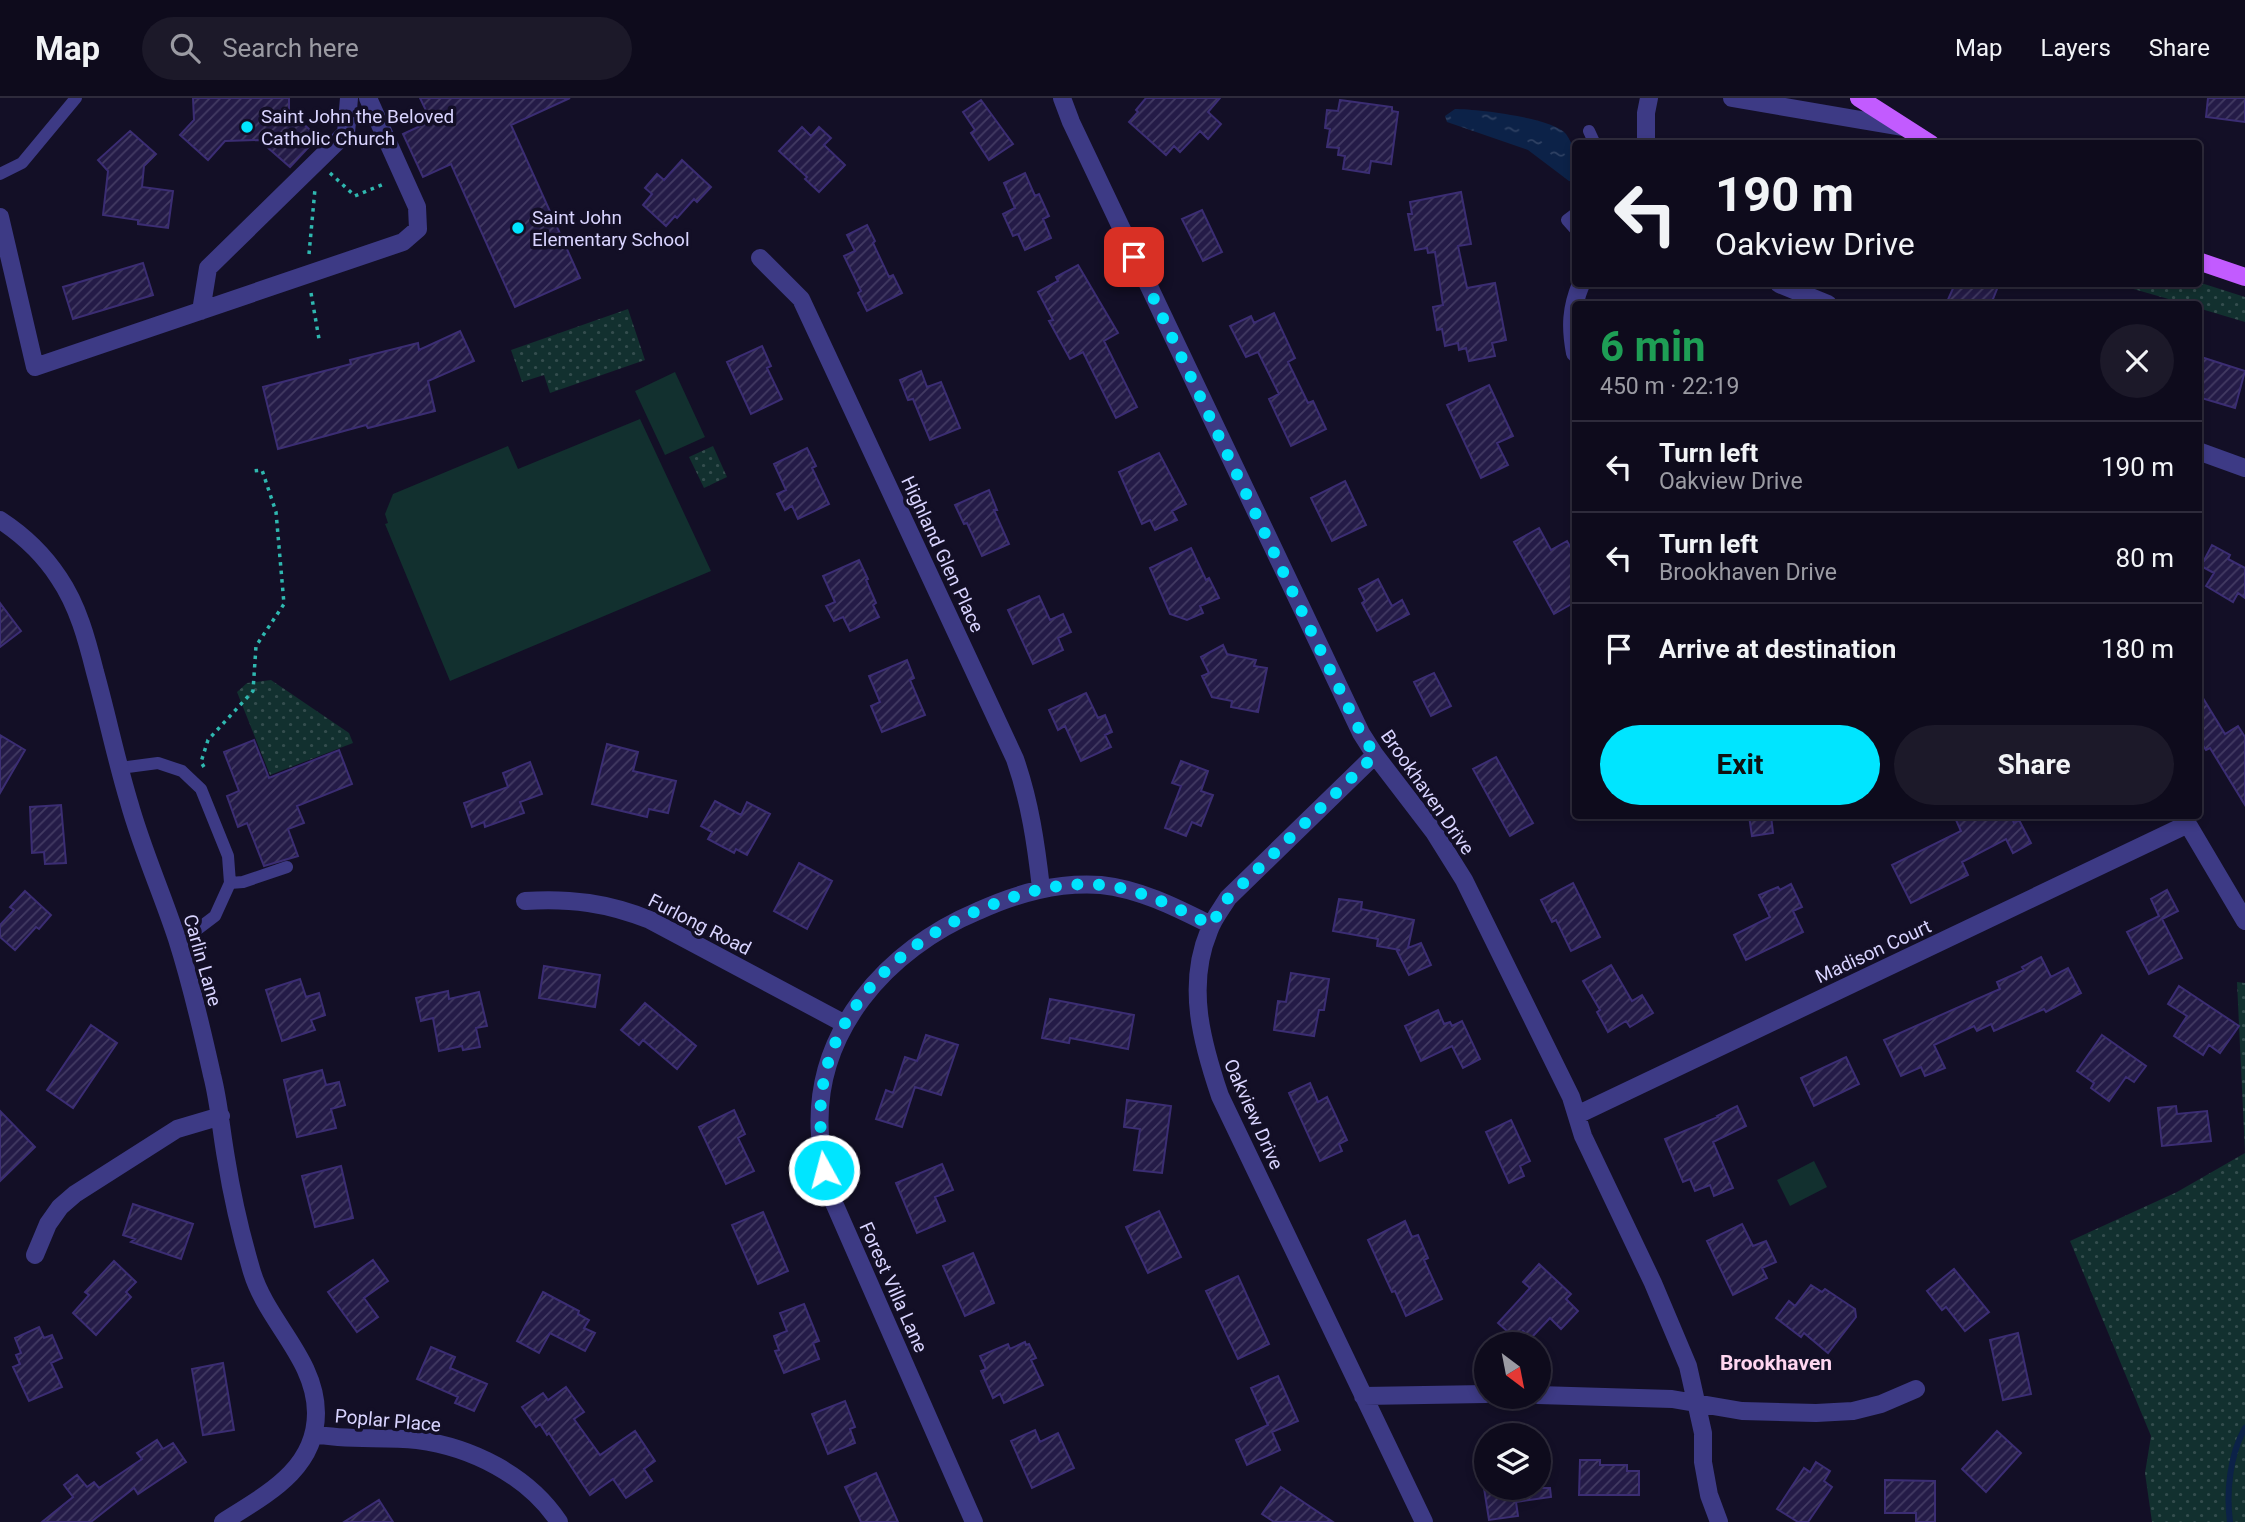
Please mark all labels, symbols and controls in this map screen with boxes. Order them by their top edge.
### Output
search box [142,17,632,80]
text: Map [35,29,100,68]
icon: search [166,29,204,67]
text: Search here [222,33,359,63]
text: Map [1955,34,2003,62]
text: Layers [2041,34,2111,62]
text: Share [2149,34,2210,62]
place label: Saint John the Beloved Catholic Church [261,105,454,150]
marker: Saint John the Beloved Catholic Church [239,119,255,135]
text: 190 m [1715,166,1854,223]
icon: left [1600,168,1691,259]
place label: Saint John Elementary School [532,206,690,251]
marker: Saint John Elementary School [510,220,526,236]
text: Oakview Drive [1715,225,1915,263]
pin [1104,227,1164,287]
icon: arrive [1115,238,1153,276]
text: 6 min [1600,322,1706,371]
button: close [2100,324,2174,398]
text: 450 m · 22:19 [1600,373,1739,400]
text: Turn left [1659,438,1758,468]
icon: left [1600,448,1638,486]
text: 190 m [2101,452,2174,482]
text: Oakview Drive [1659,468,1803,495]
street label: Highland Glen Place [896,472,989,636]
text: Turn left [1659,529,1758,559]
icon: left [1600,539,1638,577]
text: 80 m [2116,543,2174,573]
text: Brookhaven Drive [1659,559,1837,586]
icon: arrive [1600,630,1638,668]
text: Arrive at destination [1659,634,1896,664]
text: 180 m [2101,634,2174,664]
street label: Brookhaven Drive [1376,725,1479,859]
button: Exit [1600,725,1880,805]
button: Share [1894,725,2174,805]
street label: Furlong Road [645,889,755,960]
street label: Carlin Lane [178,911,227,1009]
street label: Madison Court [1812,915,1935,988]
street label: Oakview Drive [1219,1055,1288,1173]
position arrow [787,1133,861,1207]
street label: Forest Villa Lane [854,1218,933,1356]
north arrow [1474,1332,1550,1409]
map controls [1474,1332,1551,1500]
district label: Brookhaven [1720,1351,1832,1375]
street label: Poplar Place [334,1404,442,1437]
button: layers [1474,1423,1551,1500]

